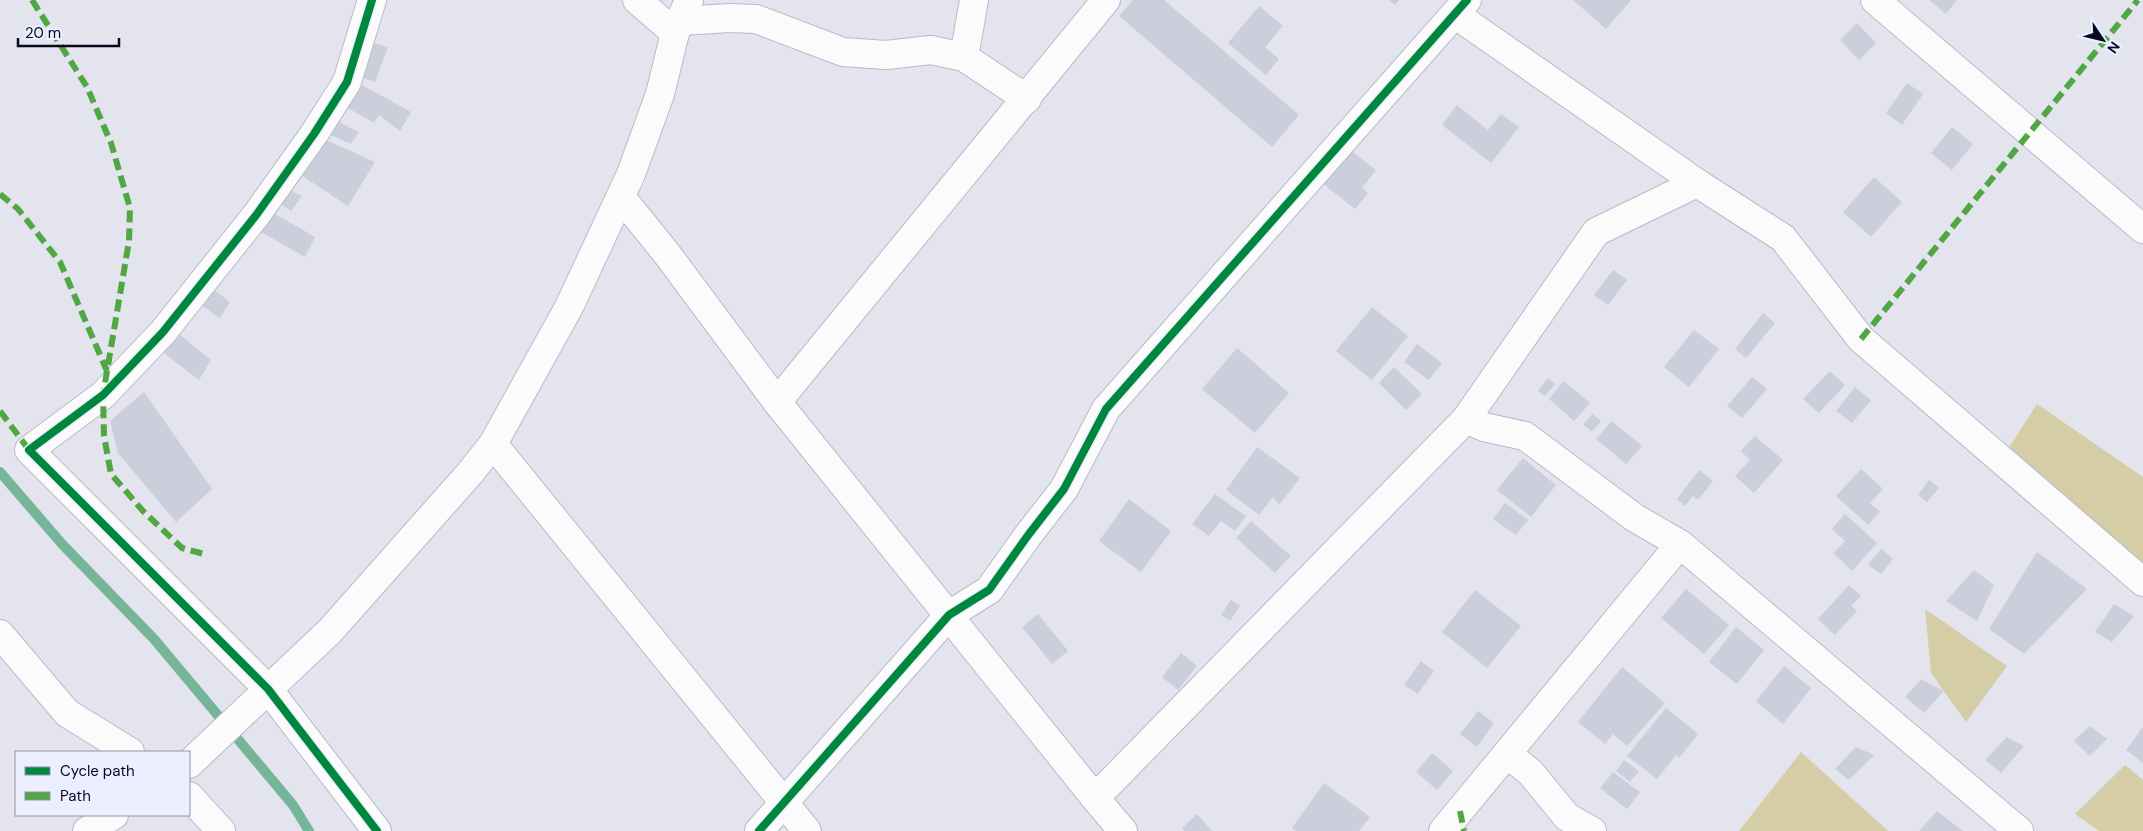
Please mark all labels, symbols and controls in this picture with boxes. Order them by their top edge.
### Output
scale bar [18,15,119,47]
north arrow [2078,15,2128,65]
text: 20 m [25,23,61,43]
text: N [2103,38,2124,57]
legend [15,751,190,816]
text: Cycle path [60,761,135,781]
text: Path [60,786,91,806]

